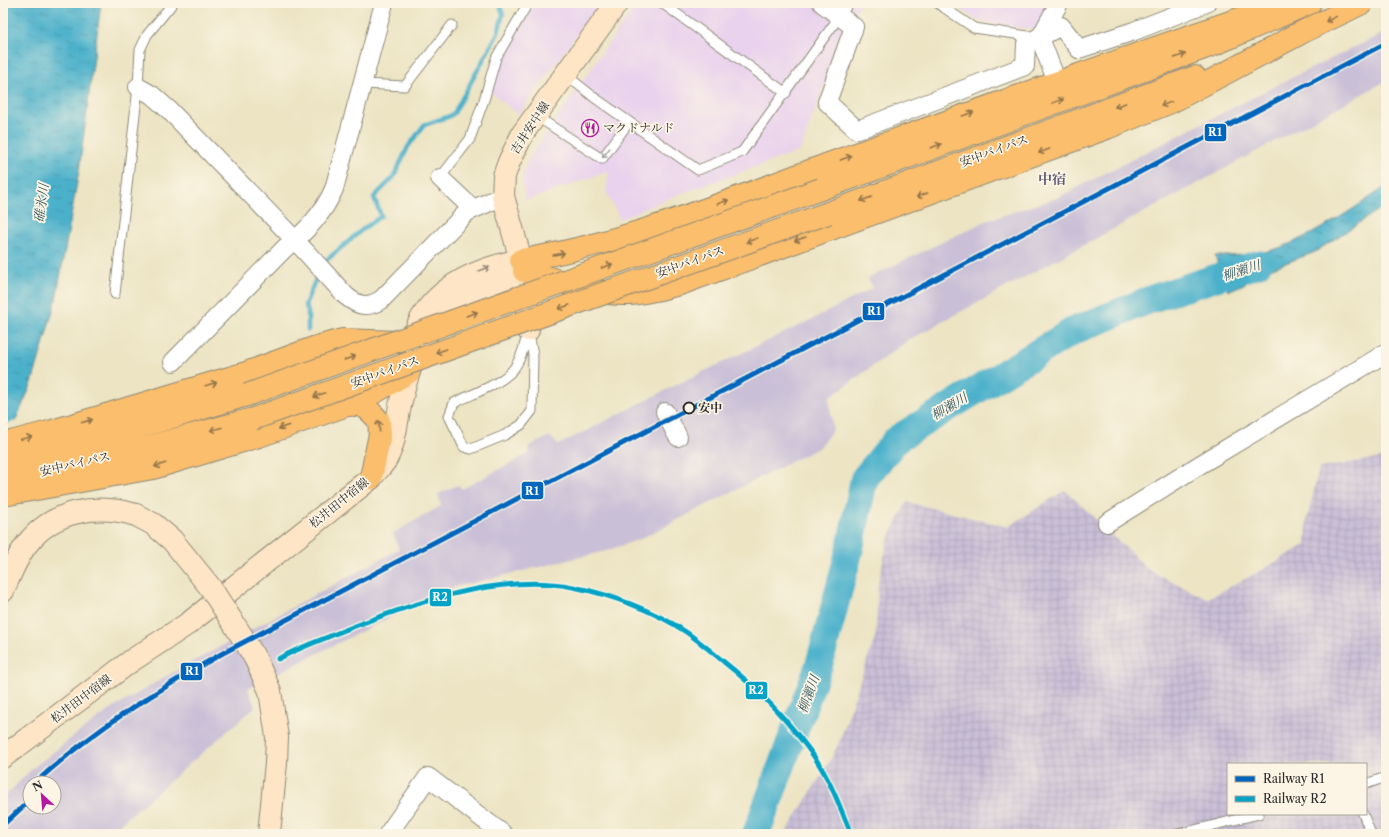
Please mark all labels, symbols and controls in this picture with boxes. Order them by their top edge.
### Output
one-way arrow [1325,16,1337,23]
one-way arrow [1174,52,1186,60]
one-way arrow [1052,97,1064,105]
street label: 吉井安中線 [507,98,552,157]
one-way arrow [1114,101,1126,109]
one-way arrow [1160,101,1172,109]
one-way arrow [962,110,974,118]
restaurant icon: マクドナルド [580,118,600,138]
place label: マクドナルド [603,120,674,135]
line badge: R1 [1204,123,1227,142]
text: R1 [1208,125,1222,139]
street label: 安中バイパス [958,131,1030,170]
one-way arrow [930,142,942,150]
one-way arrow [1039,147,1051,155]
one-way arrow [602,148,610,159]
one-way arrow [839,154,851,162]
district label: 中宿 [1038,170,1066,188]
water label: 碓氷川 [30,181,52,223]
one-way arrow [916,192,929,199]
one-way arrow [861,195,873,203]
one-way arrow [717,198,729,206]
one-way arrow [794,236,806,244]
one-way arrow [746,237,759,244]
street label: 安中バイパス [654,242,726,281]
one-way arrow [553,249,566,257]
water label: 柳瀬川 [1220,256,1264,284]
one-way arrow [601,261,613,269]
one-way arrow [477,265,489,273]
line badge: R1 [862,302,885,321]
one-way arrow [558,304,570,312]
text: R1 [867,304,881,318]
one-way arrow [465,310,477,318]
one-way arrow [436,348,448,356]
street label: 安中バイパス [349,352,421,391]
one-way arrow [343,354,355,362]
one-way arrow [205,380,218,387]
water label: 柳瀬川 [928,388,972,423]
one-way arrow [313,392,325,400]
place label: 安中 [698,400,722,415]
marker: 安中 [682,401,696,415]
one-way arrow [80,417,93,424]
one-way arrow [375,420,383,433]
one-way arrow [279,423,291,431]
one-way arrow [210,426,223,433]
one-way arrow [19,434,32,441]
street label: 安中バイパス [38,448,112,479]
one-way arrow [154,462,167,469]
street label: 松井田中宿線 [306,474,371,531]
line badge: R1 [521,481,544,500]
text: R1 [525,484,539,498]
line badge: R2 [429,588,452,607]
text: R2 [432,590,448,604]
line badge: R1 [180,662,203,681]
text: R1 [185,664,199,678]
street label: 松井田中宿線 [47,671,114,726]
water label: 柳瀬川 [794,671,823,715]
line badge: R2 [745,681,768,700]
text: R2 [748,683,764,697]
legend [1227,763,1367,815]
text: Railway R1 [1263,771,1325,786]
north arrow [22,775,62,815]
text: N [30,777,45,794]
text: Railway R2 [1263,791,1327,806]

